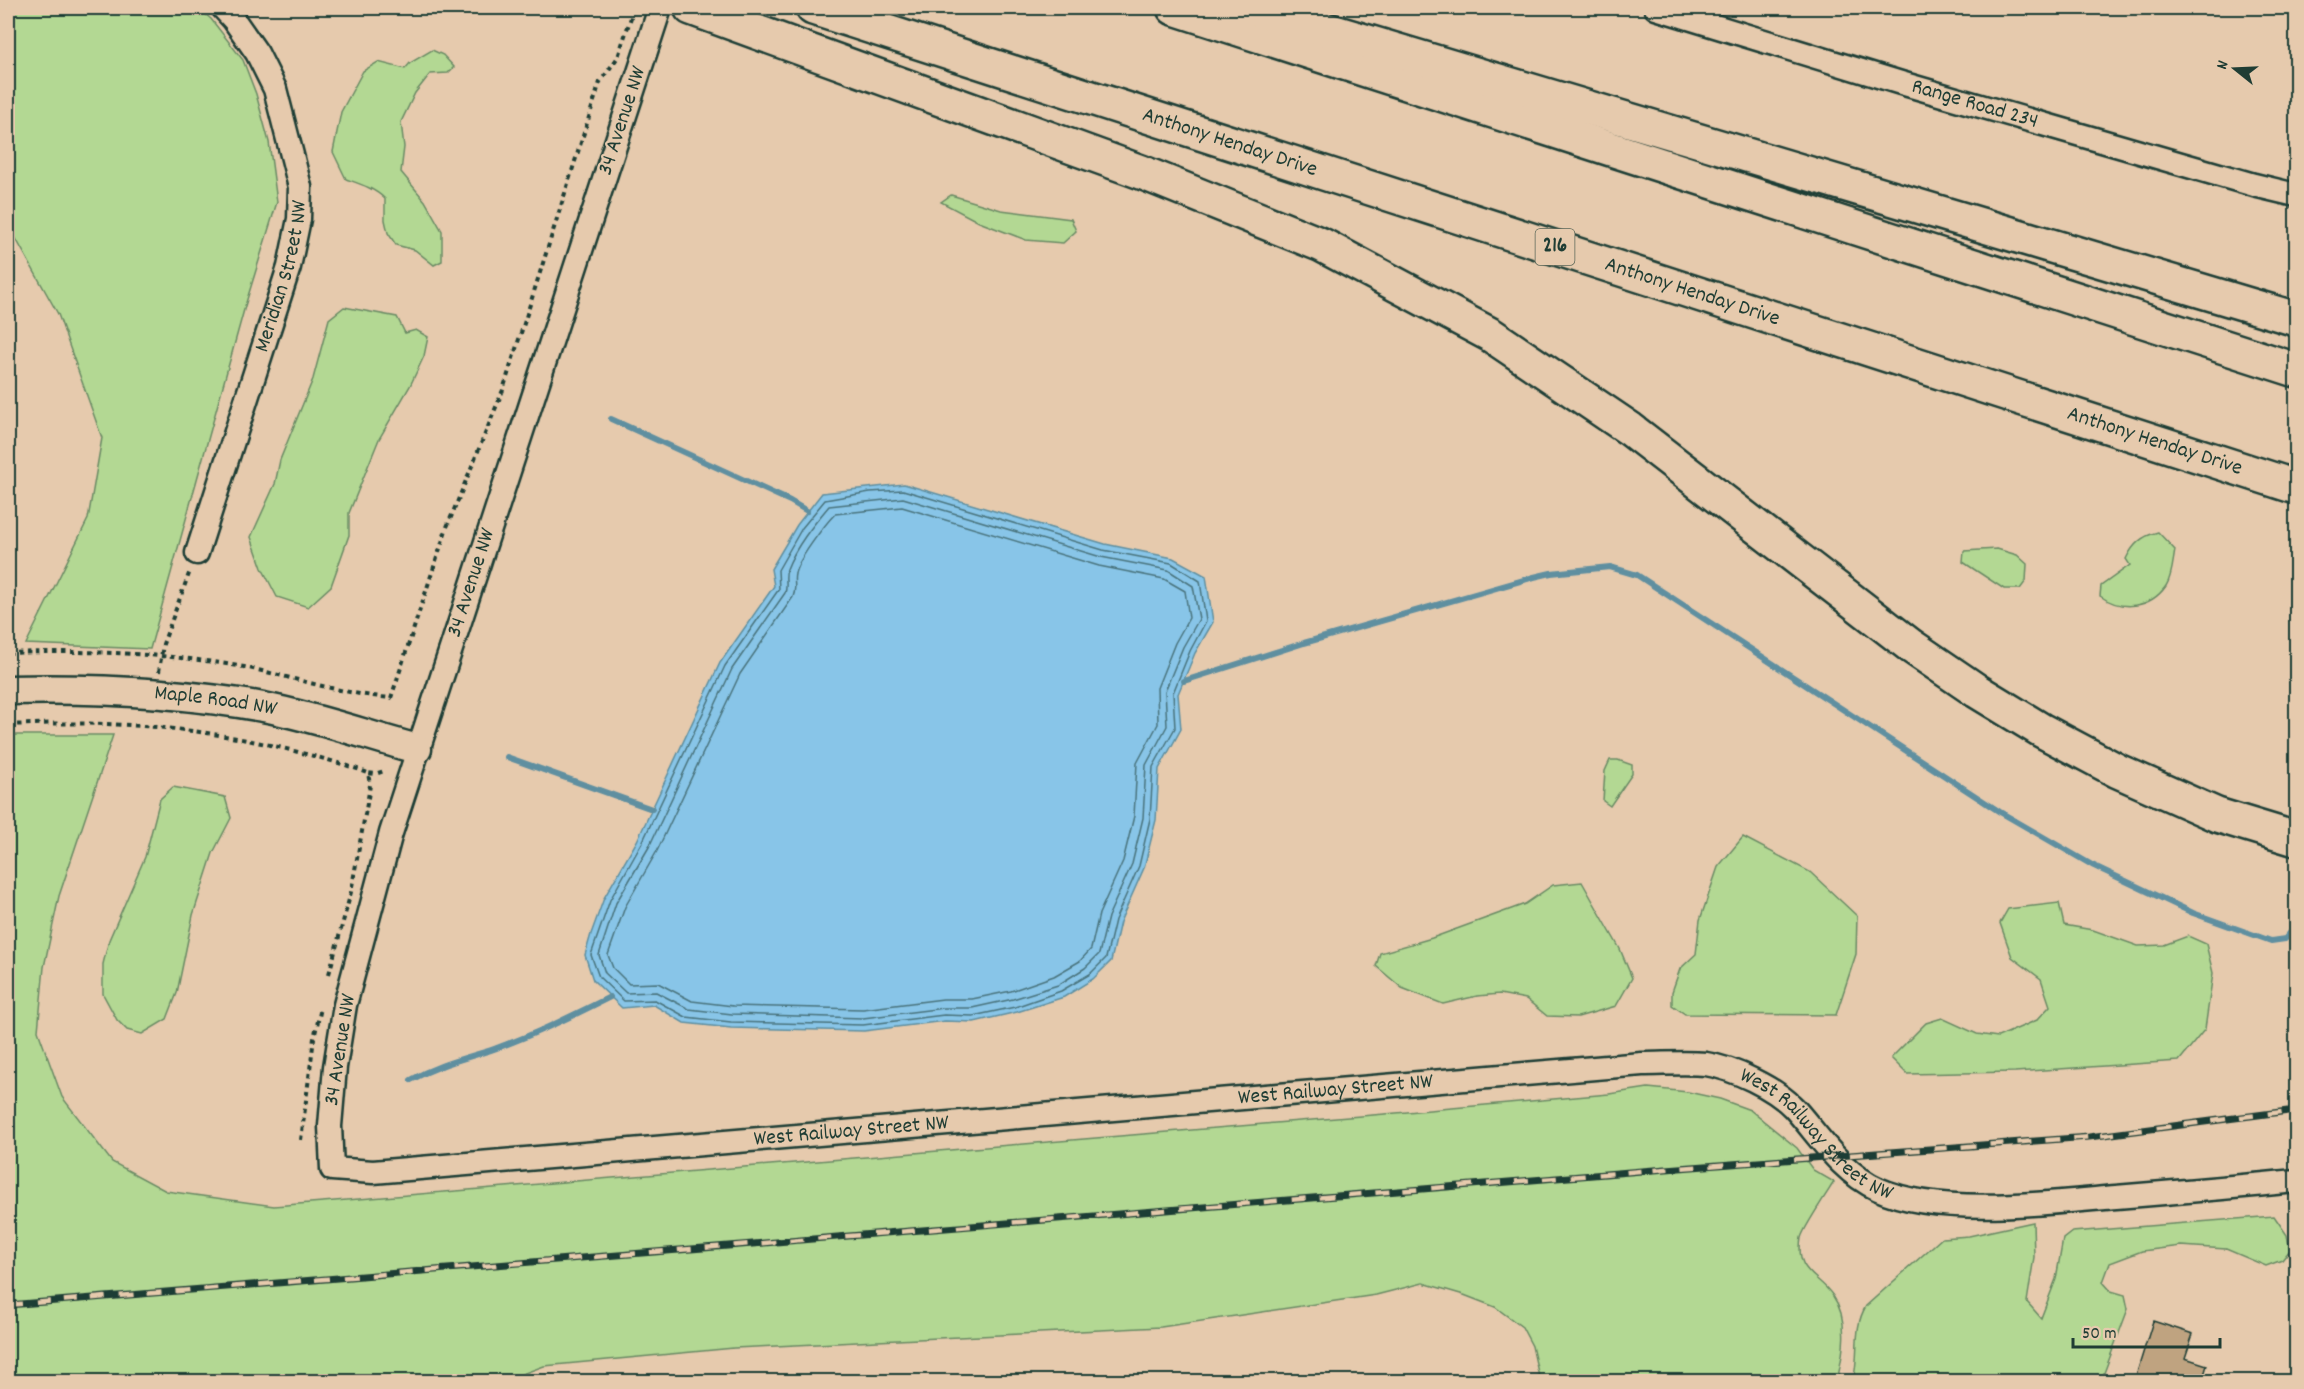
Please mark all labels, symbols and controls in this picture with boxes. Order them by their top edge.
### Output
north arrow [2205,39,2265,99]
text: N [2211,58,2235,72]
street label: 34 Avenue NW [591,62,655,179]
street label: Range Road 234 [1908,71,2042,137]
street label: Anthony Henday Drive [1138,100,1321,185]
street label: Meridian Street NW [247,199,315,356]
road number: 216 [1536,229,1574,265]
street label: Anthony Henday Drive [1601,249,1784,335]
street label: Anthony Henday Drive [2063,399,2246,484]
street label: 34 Avenue NW [440,524,504,641]
street label: Maple Road NW [153,678,280,725]
street label: 34 Avenue NW [317,992,365,1108]
street label: West Railway Street NW [1735,1060,1898,1209]
street label: West Railway Street NW [1237,1066,1435,1114]
street label: West Railway Street NW [753,1108,950,1155]
scale bar [2073,1311,2220,1349]
text: 50 m [2082,1322,2117,1347]

